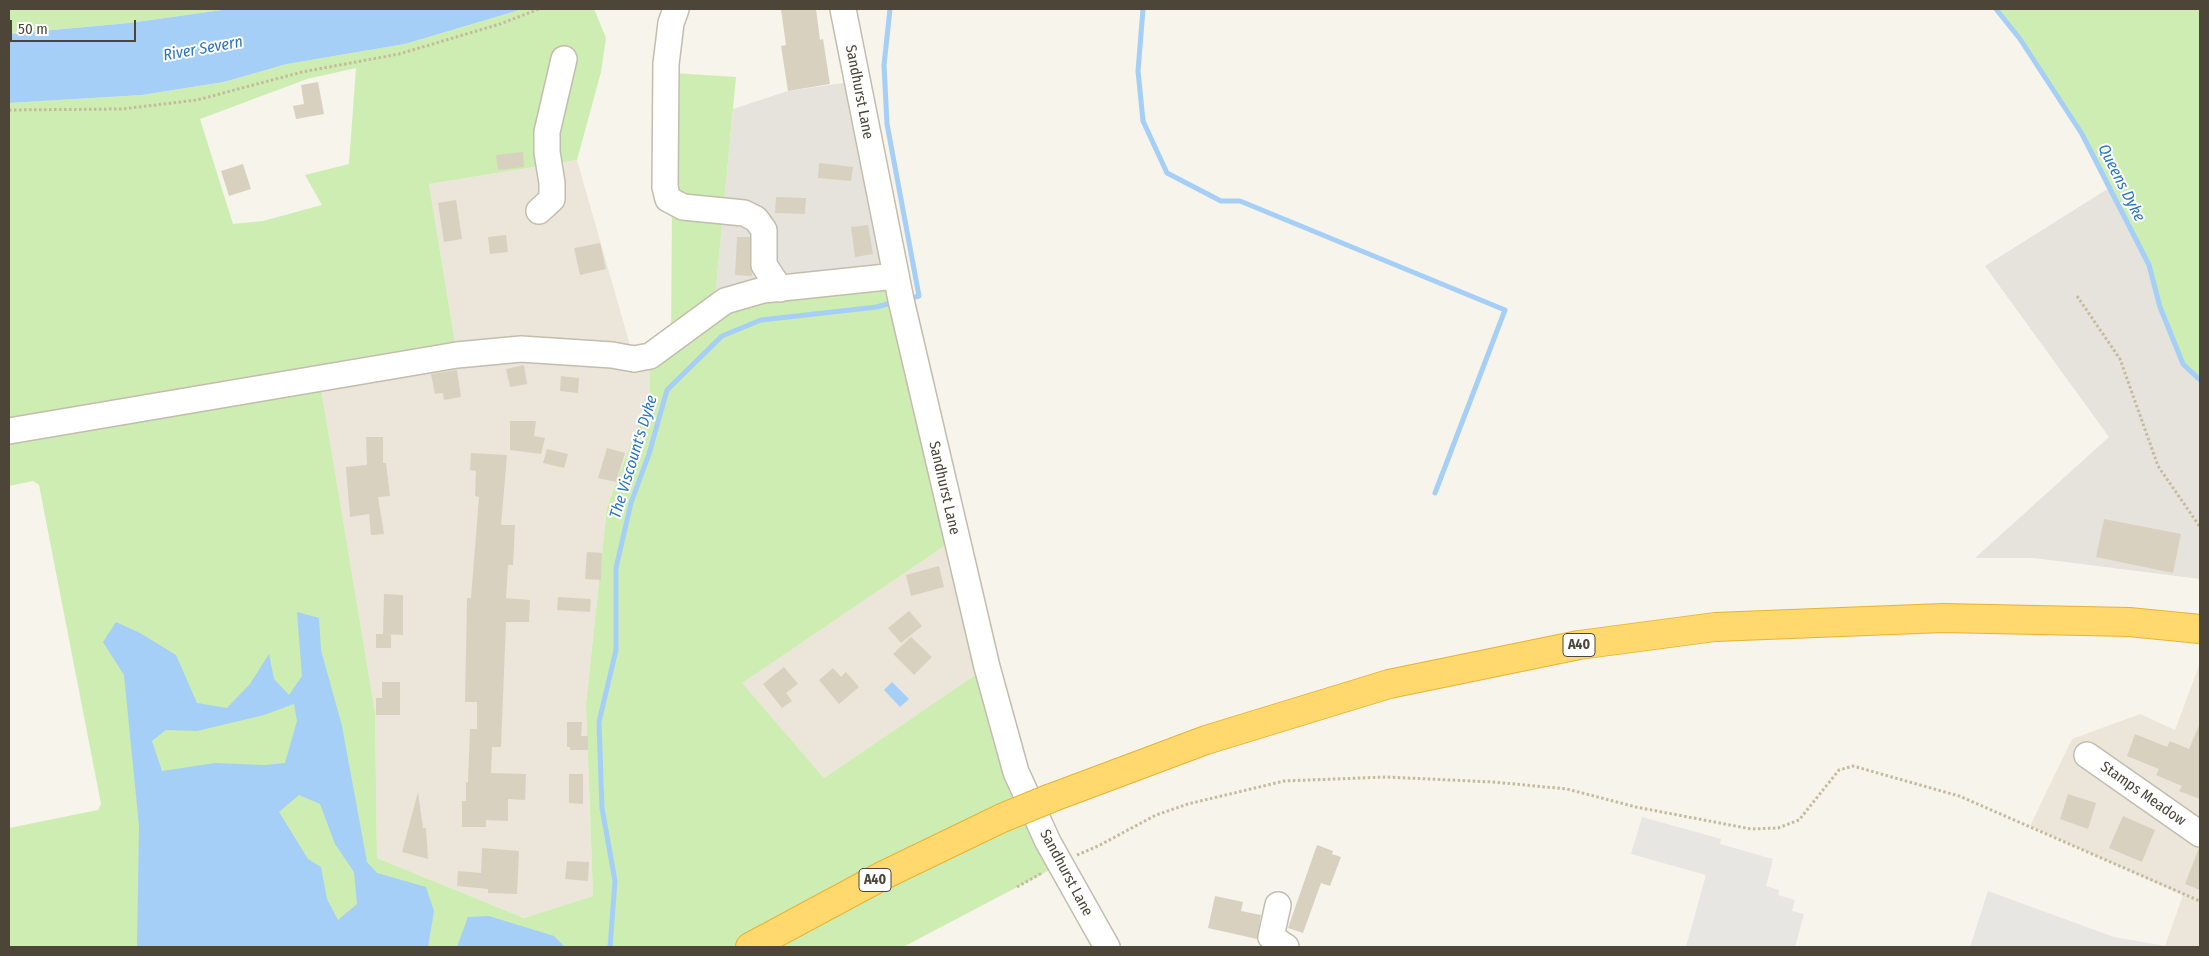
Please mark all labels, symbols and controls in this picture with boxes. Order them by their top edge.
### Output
scale bar [12,10,139,42]
text: 50 m [18,20,48,38]
water label: River Severn [162,33,244,65]
street label: Sandhurst Lane [841,43,877,141]
water label: Queens Dyke [2093,141,2149,225]
water label: The Viscount's Dyke [606,393,662,521]
street label: Sandhurst Lane [924,439,964,537]
road number: A40 [1563,634,1595,656]
street label: Stamps Meadow [2097,758,2189,830]
street label: Sandhurst Lane [1036,827,1096,919]
road number: A40 [859,868,891,892]

